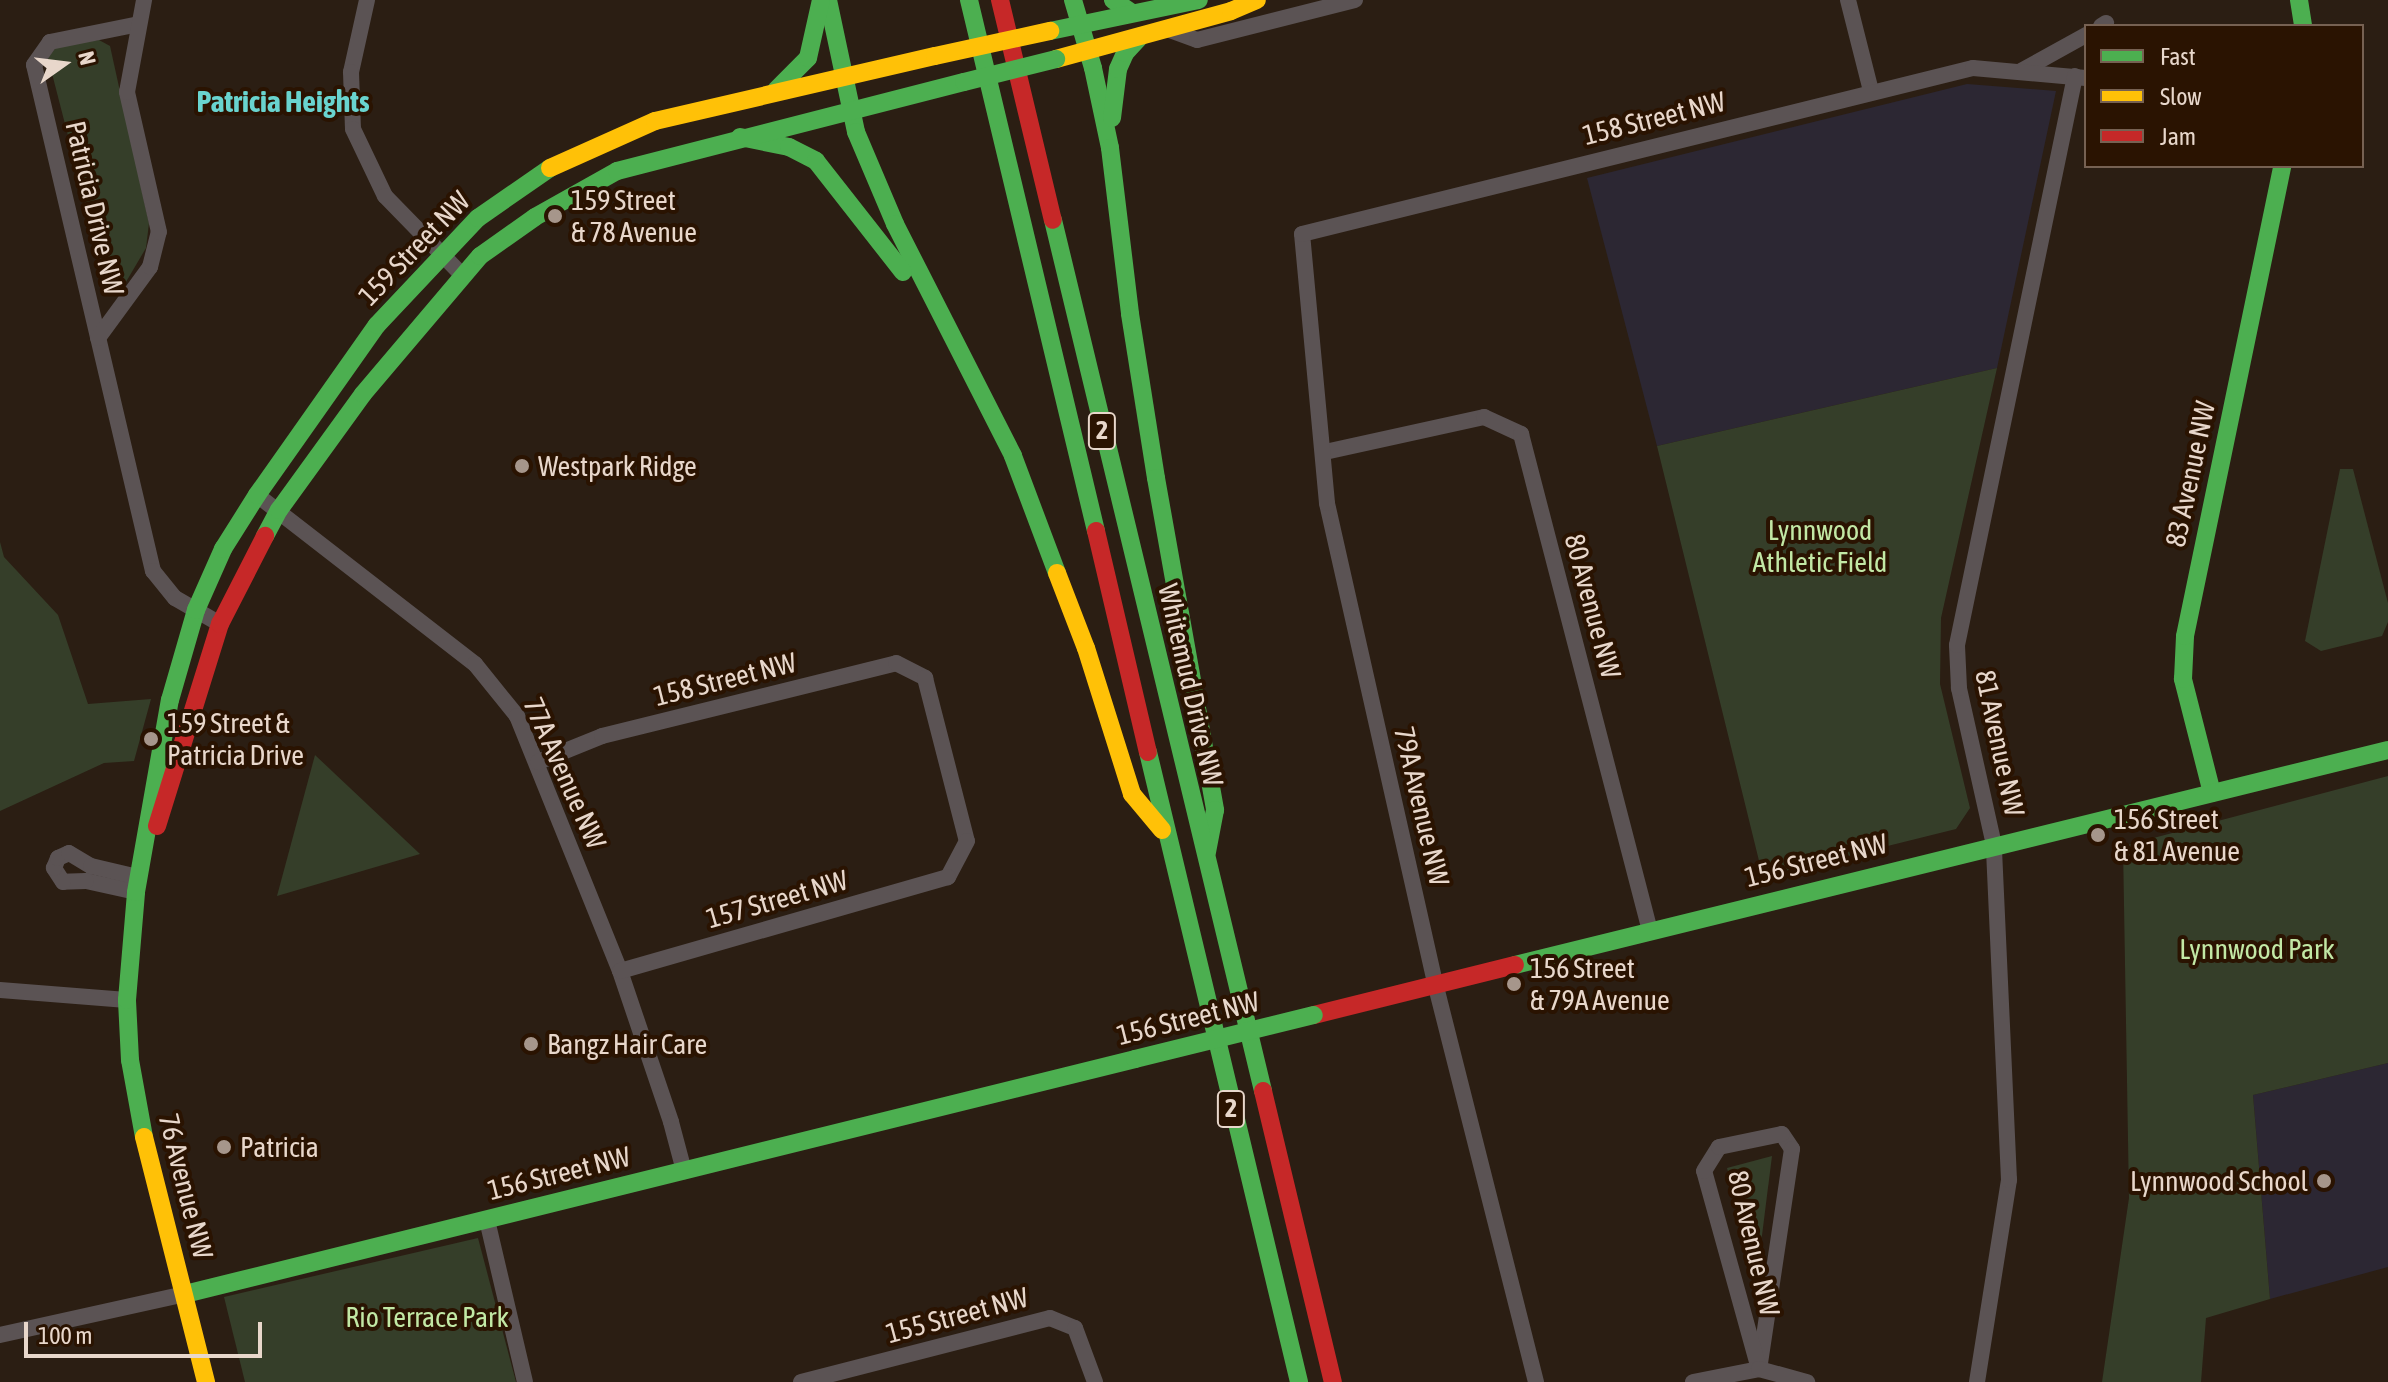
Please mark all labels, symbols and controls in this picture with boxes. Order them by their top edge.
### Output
north arrow [24,24,104,104]
legend [2084,24,2364,168]
text: Fast [2160,43,2196,70]
text: N [73,49,101,68]
district label: Patricia Heights [196,83,370,119]
text: Slow [2160,83,2202,110]
street label: 158 Street NW [1579,84,1729,152]
street label: Patricia Drive NW [59,118,131,298]
text: Jam [2160,123,2196,150]
place label: 159 Street & 78 Avenue [571,183,697,249]
street label: 159 Street NW [351,184,477,312]
marker: 159 Street & 78 Avenue [546,207,564,225]
street label: 83 Avenue NW [2158,398,2222,550]
road number: 2 [1086,409,1118,453]
place label: Westpark Ridge [538,449,697,483]
marker: Westpark Ridge [513,457,531,475]
park label: Lynnwood Athletic Field [1753,513,1887,579]
street label: 80 Avenue NW [1558,530,1628,682]
street label: Whitemud Drive NW [1151,581,1231,789]
street label: 158 Street NW [650,645,800,713]
street label: 81 Avenue NW [1968,667,2032,819]
street label: 77A Avenue NW [517,692,613,854]
place label: 159 Street & Patricia Drive [167,706,304,772]
street label: 79A Avenue NW [1387,723,1457,889]
marker: 159 Street & Patricia Drive [142,730,160,748]
place label: 156 Street & 81 Avenue [2114,802,2240,868]
street label: 156 Street NW [1741,826,1891,894]
marker: 156 Street & 81 Avenue [2089,826,2107,844]
street label: 157 Street NW [702,863,852,935]
park label: Lynnwood Park [2179,932,2335,966]
place label: 156 Street & 79A Avenue [1530,951,1670,1017]
marker: 156 Street & 79A Avenue [1505,975,1523,993]
street label: 156 Street NW [1113,984,1263,1052]
place label: Bangz Hair Care [547,1027,707,1061]
marker: Bangz Hair Care [522,1035,540,1053]
road number: 2 [1215,1087,1247,1131]
street label: 76 Avenue NW [152,1110,220,1262]
place label: Patricia [240,1130,319,1164]
marker: Patricia [215,1138,233,1156]
street label: 156 Street NW [484,1139,634,1207]
place label: Lynnwood School [2130,1164,2308,1198]
street label: 80 Avenue NW [1721,1167,1787,1319]
marker: Lynnwood School [2315,1172,2333,1190]
street label: 155 Street NW [882,1280,1032,1350]
park label: Rio Terrace Park [345,1300,509,1334]
scale bar [28,1306,266,1356]
text: 100 m [38,1322,92,1349]

